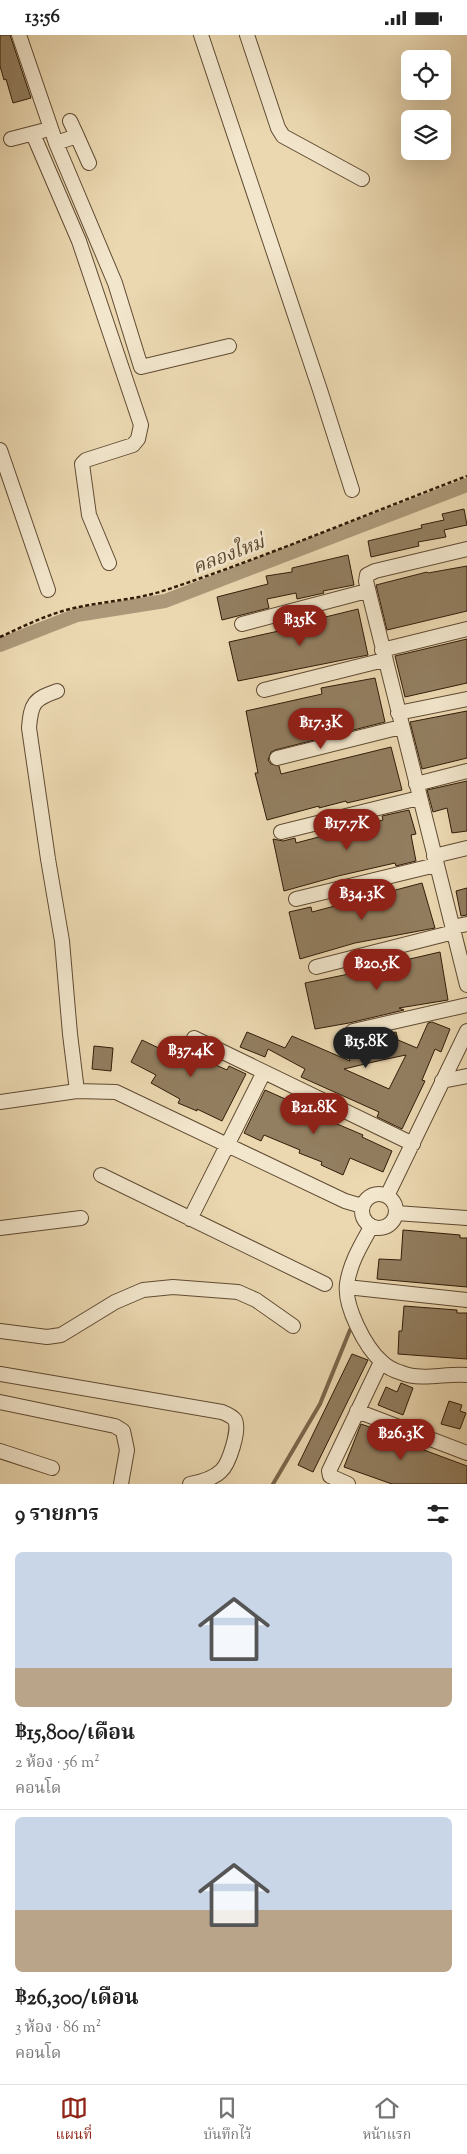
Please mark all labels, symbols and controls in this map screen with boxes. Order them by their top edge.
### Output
text: 13:56 [25,4,60,31]
map controls [401,50,451,160]
button: locate [401,50,451,100]
button: layers [401,110,451,160]
water label: คลองใหม่ [188,527,272,582]
pin: ฿35K [270,605,330,647]
text: ฿35K [284,609,316,632]
pin: ฿17.3K [280,707,362,750]
text: ฿17.3K [299,712,343,735]
pin: ฿17.7K [306,809,388,851]
text: ฿17.7K [324,813,370,836]
pin: ฿34.3K [321,879,403,921]
text: ฿34.3K [339,883,385,906]
pin: ฿20.5K [336,949,418,991]
text: ฿20.5K [354,953,400,976]
pin: ฿15.8K [325,1027,407,1069]
text: ฿15.8K [344,1031,388,1054]
pin: ฿37.4K [150,1035,232,1078]
text: ฿37.4K [168,1040,214,1063]
pin: ฿21.8K [273,1093,355,1135]
text: ฿21.8K [291,1097,337,1120]
pin: ฿26.3K [360,1419,442,1461]
text: ฿26.3K [378,1423,424,1446]
text: 9 รายการ [15,1500,99,1530]
icon: filters [424,1500,452,1528]
icon: home [189,1584,279,1674]
text: ฿15,800/เดือน [15,1719,135,1749]
text: 2 ห้อง · 56 m² [15,1752,100,1775]
text: คอนโด [15,1778,61,1801]
icon: home [189,1850,279,1940]
text: ฿26,300/เดือน [15,1984,139,2014]
text: 3 ห้อง · 86 m² [15,2017,101,2040]
text: คอนโด [15,2043,61,2066]
tab: แผนที่ [56,2094,92,2146]
tab: บันทึกไว้ [203,2094,251,2146]
tab: หน้าแรก [362,2094,411,2146]

